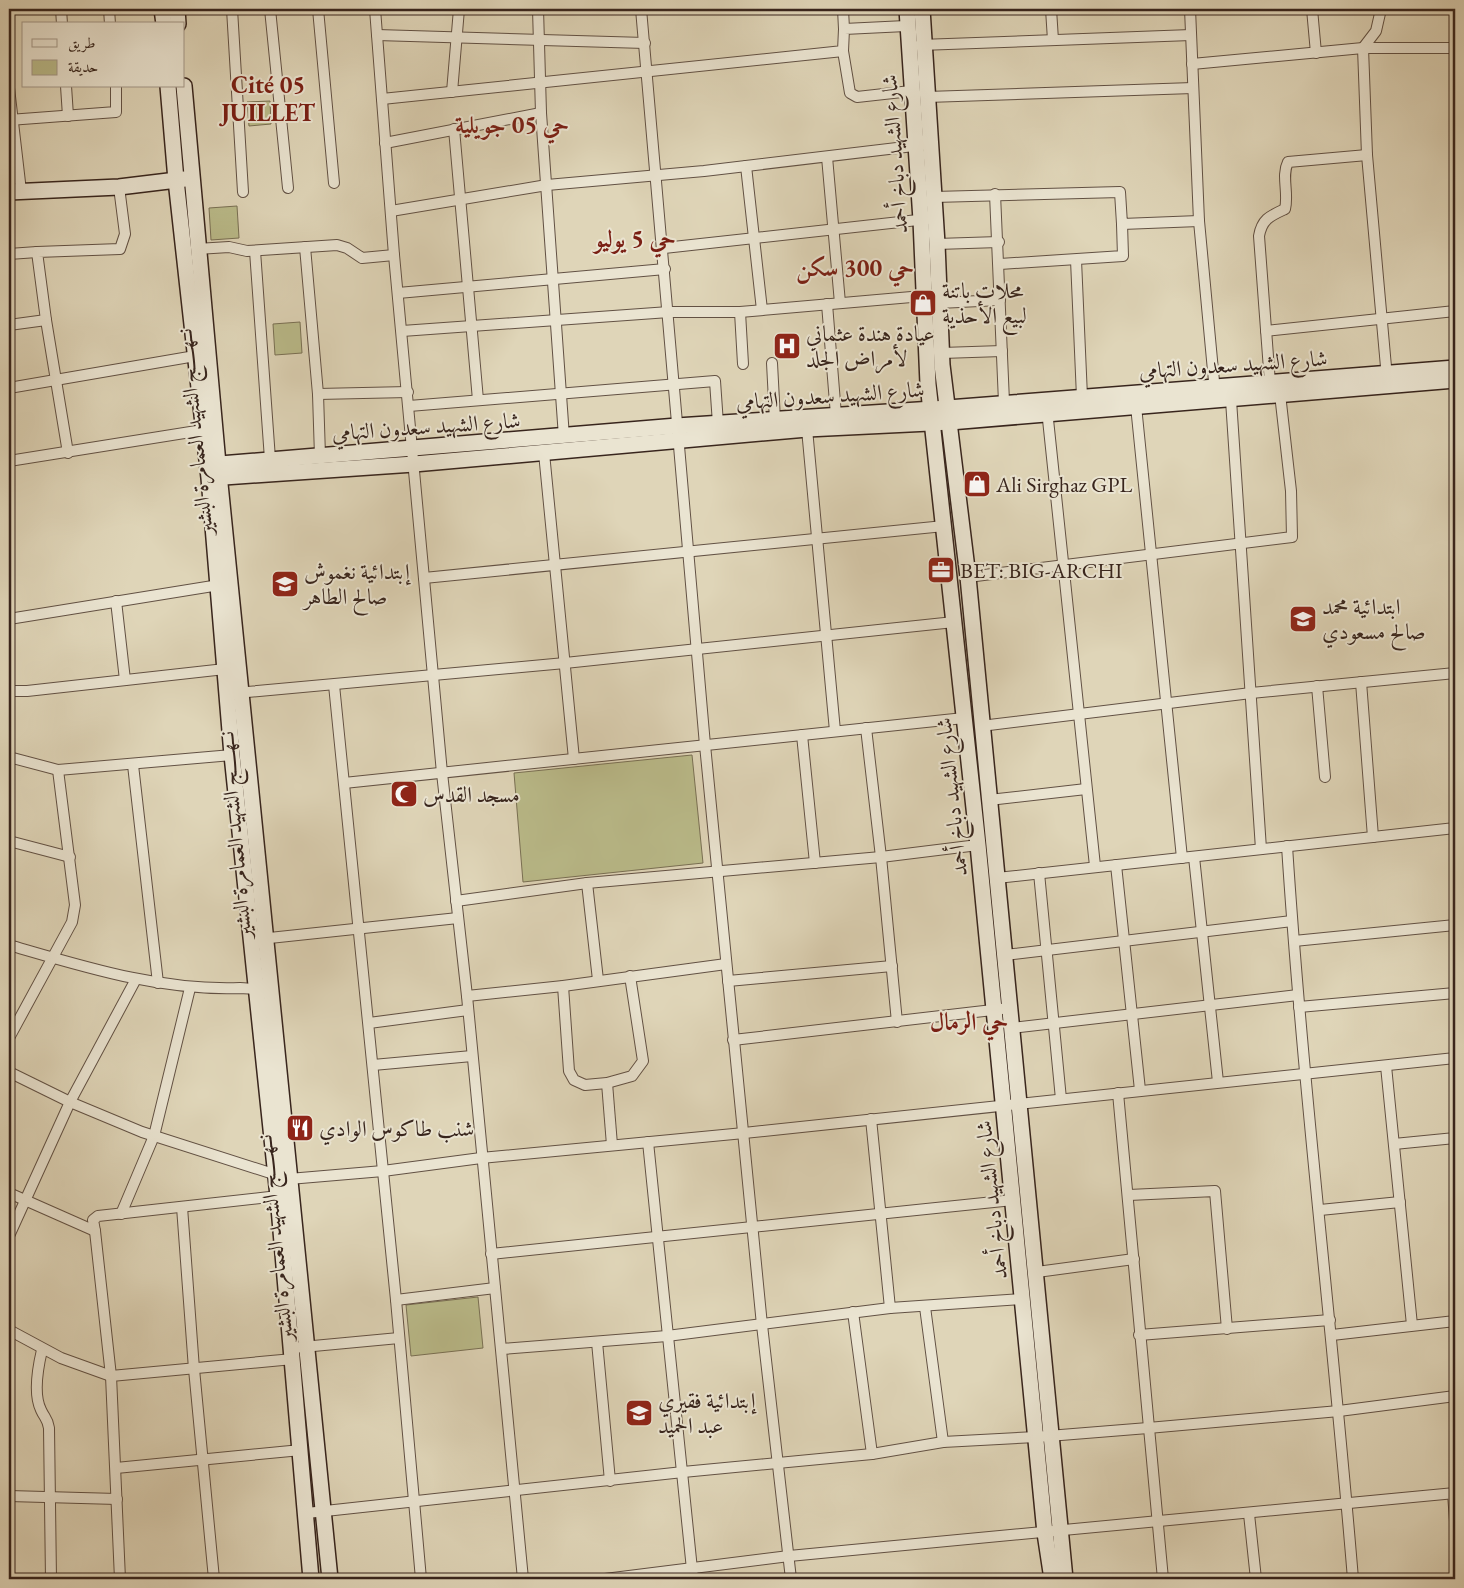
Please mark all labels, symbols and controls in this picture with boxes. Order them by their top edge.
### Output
legend [22,22,185,88]
text: طريق [68,33,95,53]
text: حديقة [68,57,98,76]
district label: Cité 05 JUILLET [219,69,315,128]
street label: شارع الشهيد دباخ أحمد [873,73,920,235]
district label: حي 05 جويلية [455,109,569,144]
district label: حي 5 يوليو [591,223,676,258]
district label: حي 300 سكن [796,252,914,287]
place label: محلات باتنة لبيع الأحذية [942,276,1027,335]
shop icon: محلات باتنة لبيع الأحذية [908,288,938,318]
place label: عيادة هندة عثماني لأمراض الجلد [806,319,935,374]
street label: نــهـــــج الشهيد العمامرة البشير [169,326,225,539]
hospital icon: عيادة هندة عثماني لأمراض الجلد [772,331,802,361]
street label: شارع الشهيد سعدون التهامي [1138,343,1329,390]
street label: شارع الشهيد سعدون التهامي [735,374,926,421]
street label: شارع الشهيد سعدون التهامي [331,405,522,452]
shop icon: Ali Sirghaz GPL [962,469,992,499]
place label: Ali Sirghaz GPL [995,470,1132,499]
office icon: BET: BIG-ARCHI [926,555,956,585]
place label: BET: BIG-ARCHI [960,556,1123,585]
place label: إبتدائية نغموش صالح الطاهر [302,557,411,616]
school or university icon: إبتدائية نغموش صالح الطاهر [270,569,300,599]
place label: ابتدائية محمد صالح مسعودي [1322,592,1426,651]
school or university icon: ابتدائية محمد صالح مسعودي [1288,604,1318,634]
street label: شارع الشهيد دباخ أحمد [928,716,979,878]
street label: نــهـــــج الشهيد العمامرة البشير [211,730,263,942]
mosque icon: مسجد القدس [389,779,419,809]
place label: مسجد القدس [423,780,520,809]
district label: حي الرمال [930,1006,1008,1041]
restaurant icon: شنب طاكوس الوادي [285,1113,315,1143]
place label: شنب طاكوس الوادي [319,1114,474,1146]
street label: شارع الشهيد دباخ أحمد [968,1119,1019,1281]
street label: نــهـــــج الشهيد العمامرة البشير [249,1132,305,1345]
place label: إبتدائية فقيري عبد الحميد [658,1386,757,1440]
school or university icon: إبتدائية فقيري عبد الحميد [624,1398,654,1428]

